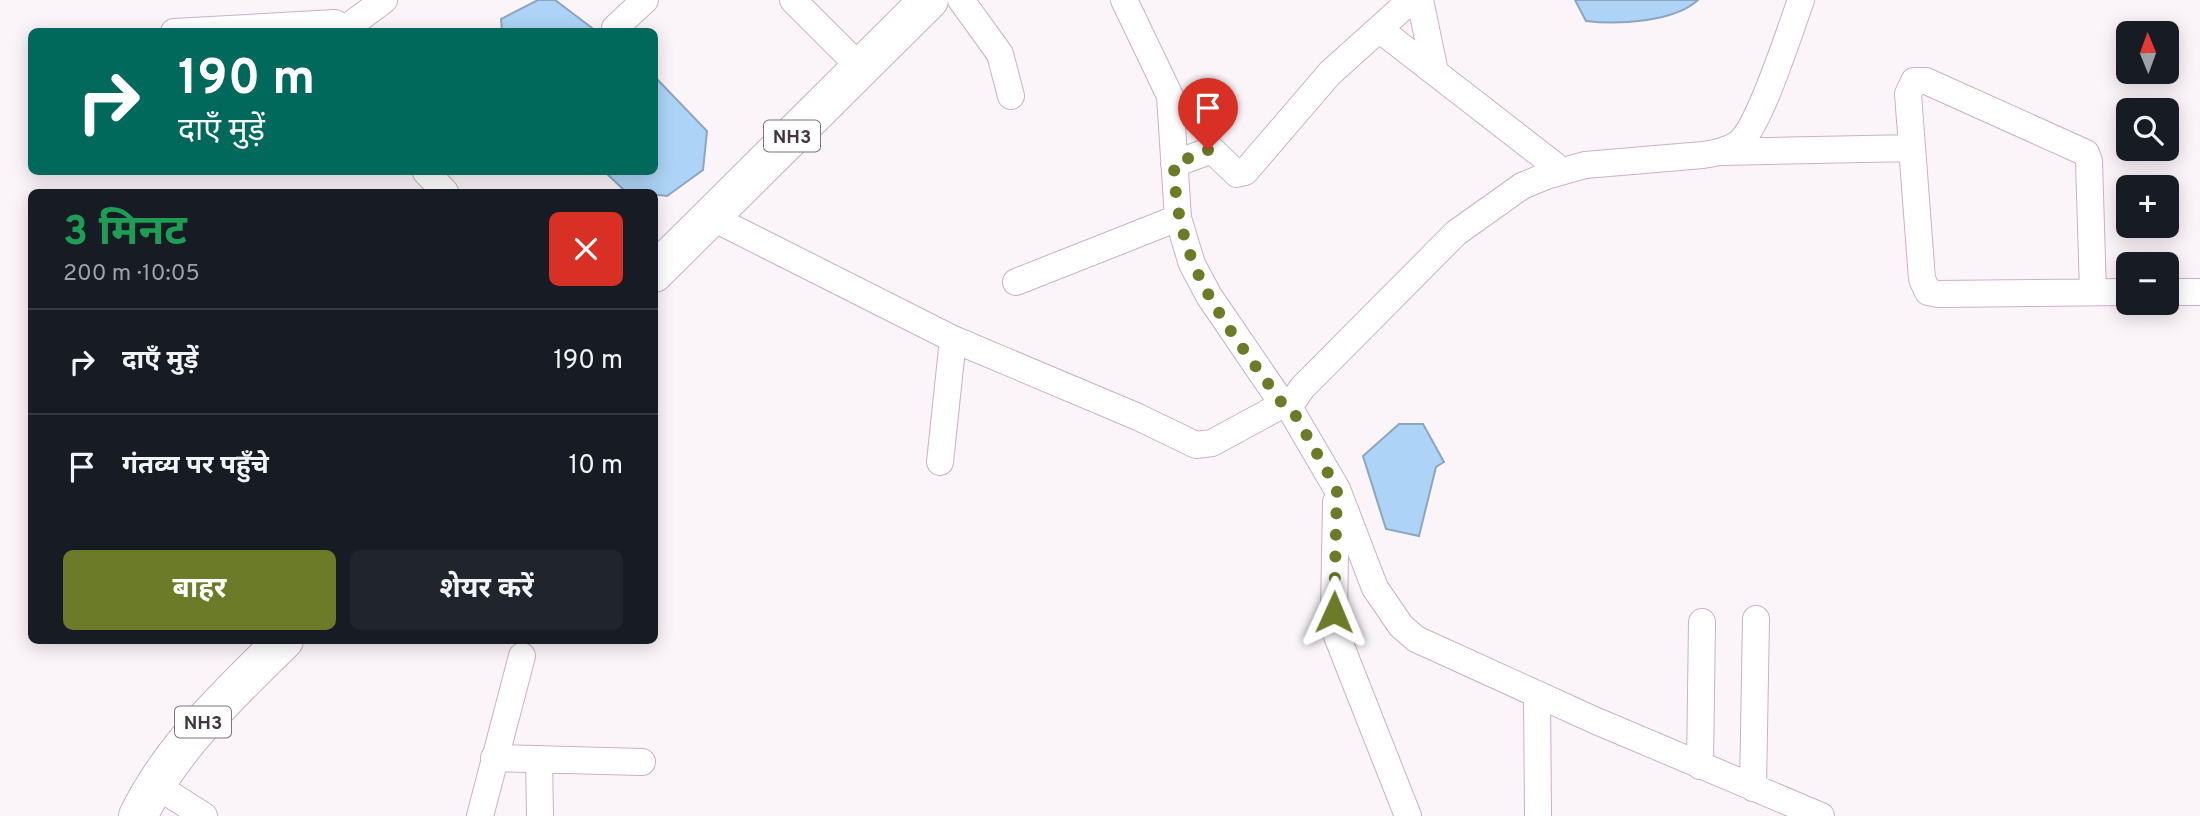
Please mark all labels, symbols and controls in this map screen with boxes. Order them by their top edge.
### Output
north arrow [2116,21,2179,84]
map controls [2116,21,2179,315]
text: 190 m [178,50,315,112]
icon: right [63,56,154,147]
pin [1178,78,1238,150]
icon: arrive [1189,89,1227,127]
button: search [2116,98,2179,161]
text: दाएँ मुड़ें [178,112,265,152]
road number: NH3 [764,120,820,152]
button: + [2116,175,2179,238]
text: 3 मिनट [63,207,187,260]
button: close [549,212,623,286]
button: − [2116,252,2179,315]
text: 200 m · 10:05 [63,260,200,289]
icon: right [63,343,101,381]
text: दाएँ मुड़ें [122,345,198,378]
text: 190 m [553,345,623,378]
icon: arrive [63,448,101,486]
text: गंतव्य पर पहुँचे [122,450,269,483]
text: 10 m [568,450,623,483]
button: बाहर [63,550,336,630]
button: शेयर करें [350,550,623,630]
position arrow [1297,575,1371,649]
road number: NH3 [175,706,231,737]

